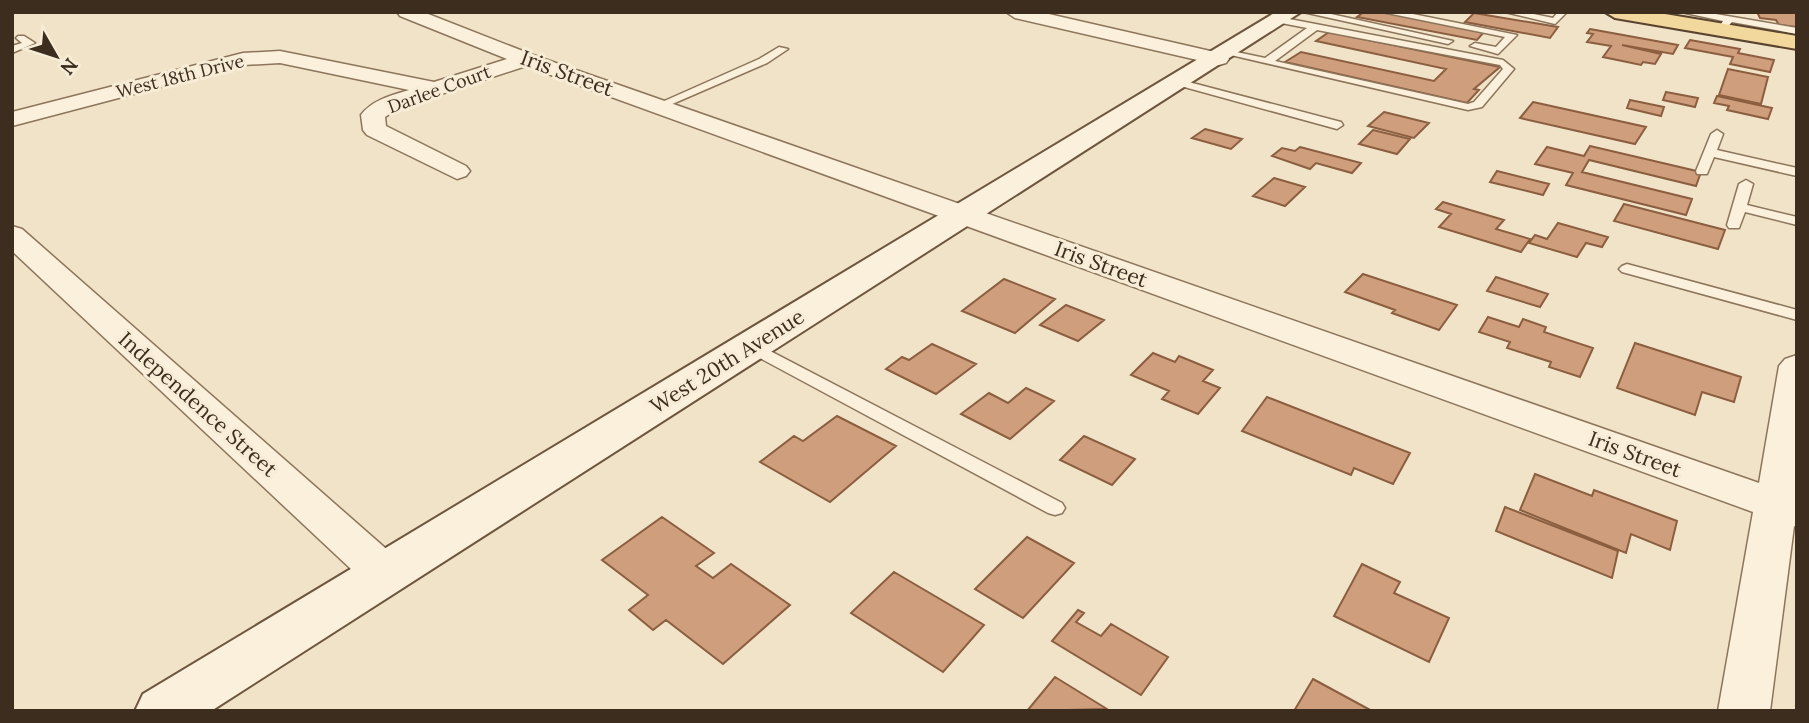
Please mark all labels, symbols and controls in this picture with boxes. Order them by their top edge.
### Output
north arrow [21,21,91,91]
street label: Iris Street [517,44,618,103]
street label: West 18th Drive [114,49,247,103]
text: N [55,53,83,80]
street label: Darlee Court [384,60,494,118]
street label: Iris Street [1051,235,1152,294]
street label: West 20th Avenue [645,303,809,419]
street label: Independence Street [113,326,284,483]
street label: Iris Street [1585,425,1686,484]

